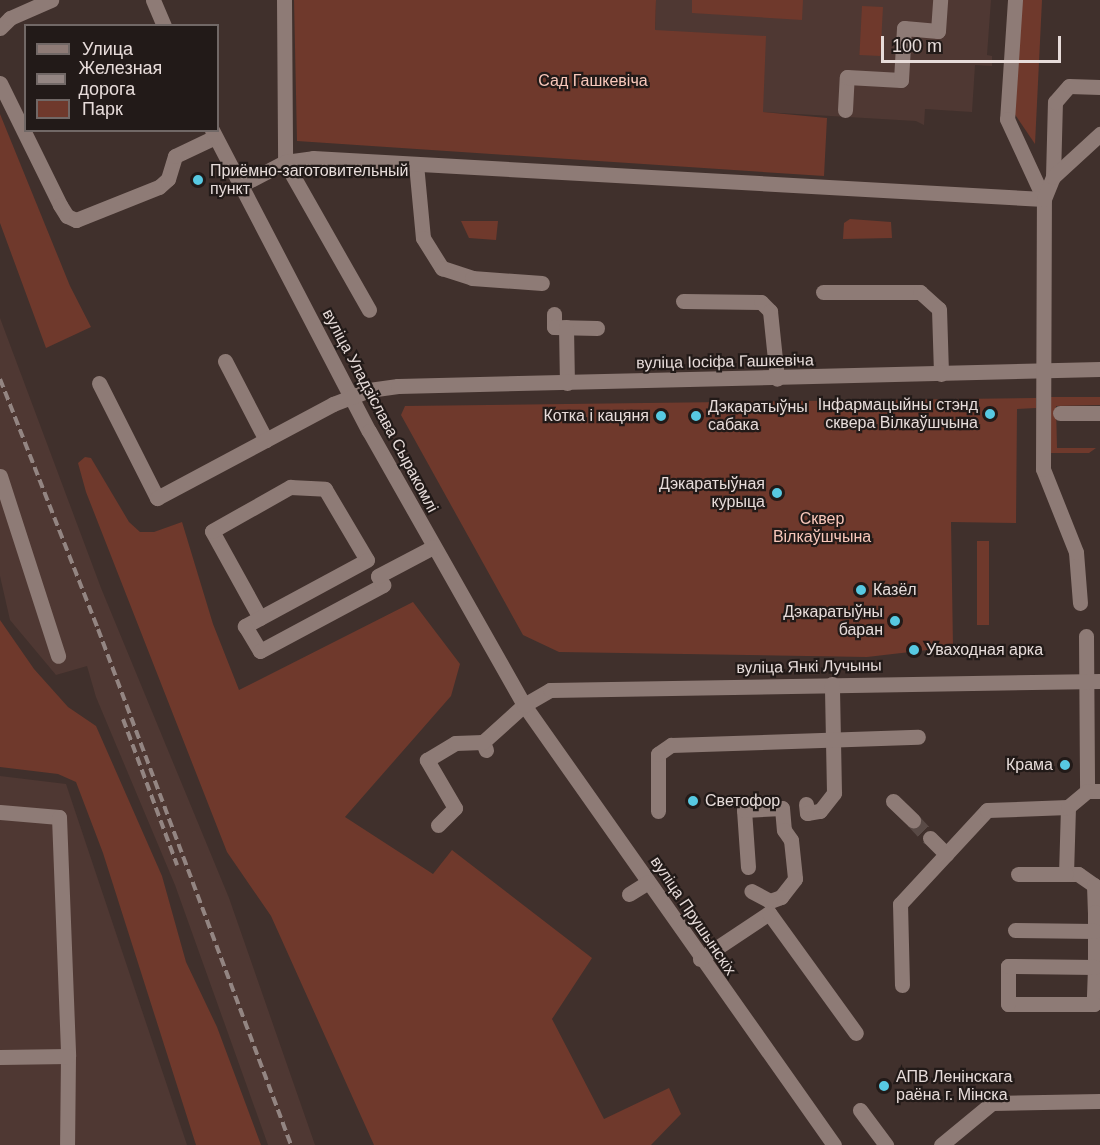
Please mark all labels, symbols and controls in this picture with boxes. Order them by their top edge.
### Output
legend [24,24,219,132]
scale bar [884,24,1064,62]
text: 100 m [892,36,942,56]
text: Улица [82,39,133,59]
text: Железная дорога [78,58,162,99]
park label: Сад Гашкевіча [538,71,648,91]
text: Парк [82,99,123,119]
place label: Приёмно-заготовительный пункт [210,161,409,199]
marker: Приёмно-заготовительный пункт [191,173,205,187]
street label: вуліца Уладзіслава Сыракомлі [318,306,442,516]
street label: вуліца Іосіфа Гашкевіча [636,351,814,373]
place label: Інфармацыйны стэнд сквера Вілкаўшчына [818,395,978,433]
place label: Дэкаратыўны сабака [708,397,808,435]
place label: Котка і кацяня [544,406,649,426]
marker: Інфармацыйны стэнд сквера Вілкаўшчына [983,407,997,421]
marker: Котка і кацяня [654,409,668,423]
marker: Дэкаратыўны сабака [689,409,703,423]
place label: Дэкаратыўная курыца [659,474,765,512]
marker: Дэкаратыўная курыца [770,486,784,500]
park label: Сквер Вілкаўшчына [773,509,871,547]
place label: Казёл [873,580,917,600]
marker: Казёл [854,583,868,597]
place label: Дэкаратыўны баран [783,602,883,640]
marker: Дэкаратыўны баран [888,614,902,628]
place label: Уваходная арка [926,640,1043,660]
marker: Уваходная арка [907,643,921,657]
street label: вуліца Янкі Лучыны [736,656,882,678]
place label: Крама [1006,755,1053,775]
marker: Крама [1058,758,1072,772]
place label: Светофор [705,791,780,811]
marker: Светофор [686,794,700,808]
street label: вуліца Прушынскіх [646,853,740,979]
place label: АПВ Ленінскага раёна г. Мінска [896,1067,1012,1105]
marker: АПВ Ленінскага раёна г. Мінска [877,1079,891,1093]

